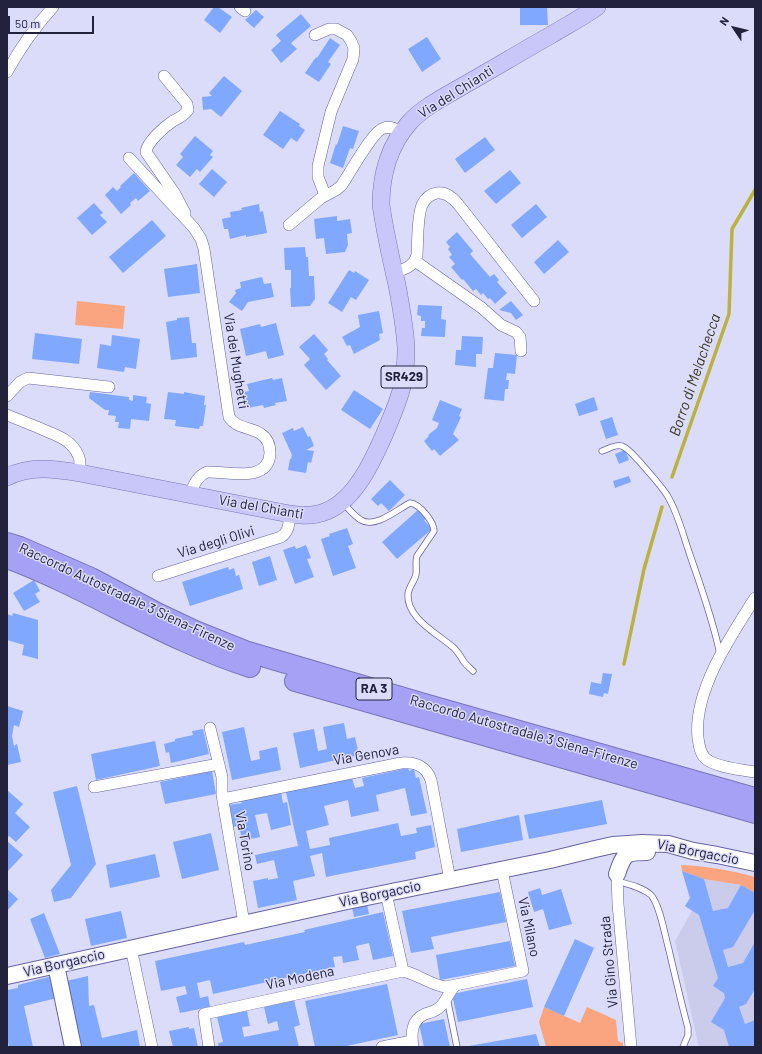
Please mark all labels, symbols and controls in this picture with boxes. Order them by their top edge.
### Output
scale bar [10,8,96,34]
north arrow [714,8,754,48]
text: N [716,14,731,28]
text: 50 m [15,16,40,30]
street label: Via del Chianti [415,62,497,122]
water label: Borro di Melachecca [666,311,724,439]
street label: Via dei Mughetti [220,312,252,410]
road number: SR429 [381,366,427,388]
street label: Via del Chianti [217,491,305,523]
street label: Via degli Olivi [175,522,257,562]
street label: Raccordo Autostradale 3 Siena-Firenze [16,539,238,655]
road number: RA 3 [356,678,392,700]
street label: Raccordo Autostradale 3 Siena-Firenze [408,691,640,773]
street label: Via Genova [332,741,400,769]
street label: Via Torino [232,810,258,872]
street label: Via Borgaccio [655,836,741,868]
street label: Via Borgaccio [337,877,423,911]
street label: Via Milano [514,896,544,958]
street label: Via Gino Strada [597,915,621,1009]
street label: Via Borgaccio [21,945,107,981]
street label: Via Modena [264,963,336,993]

